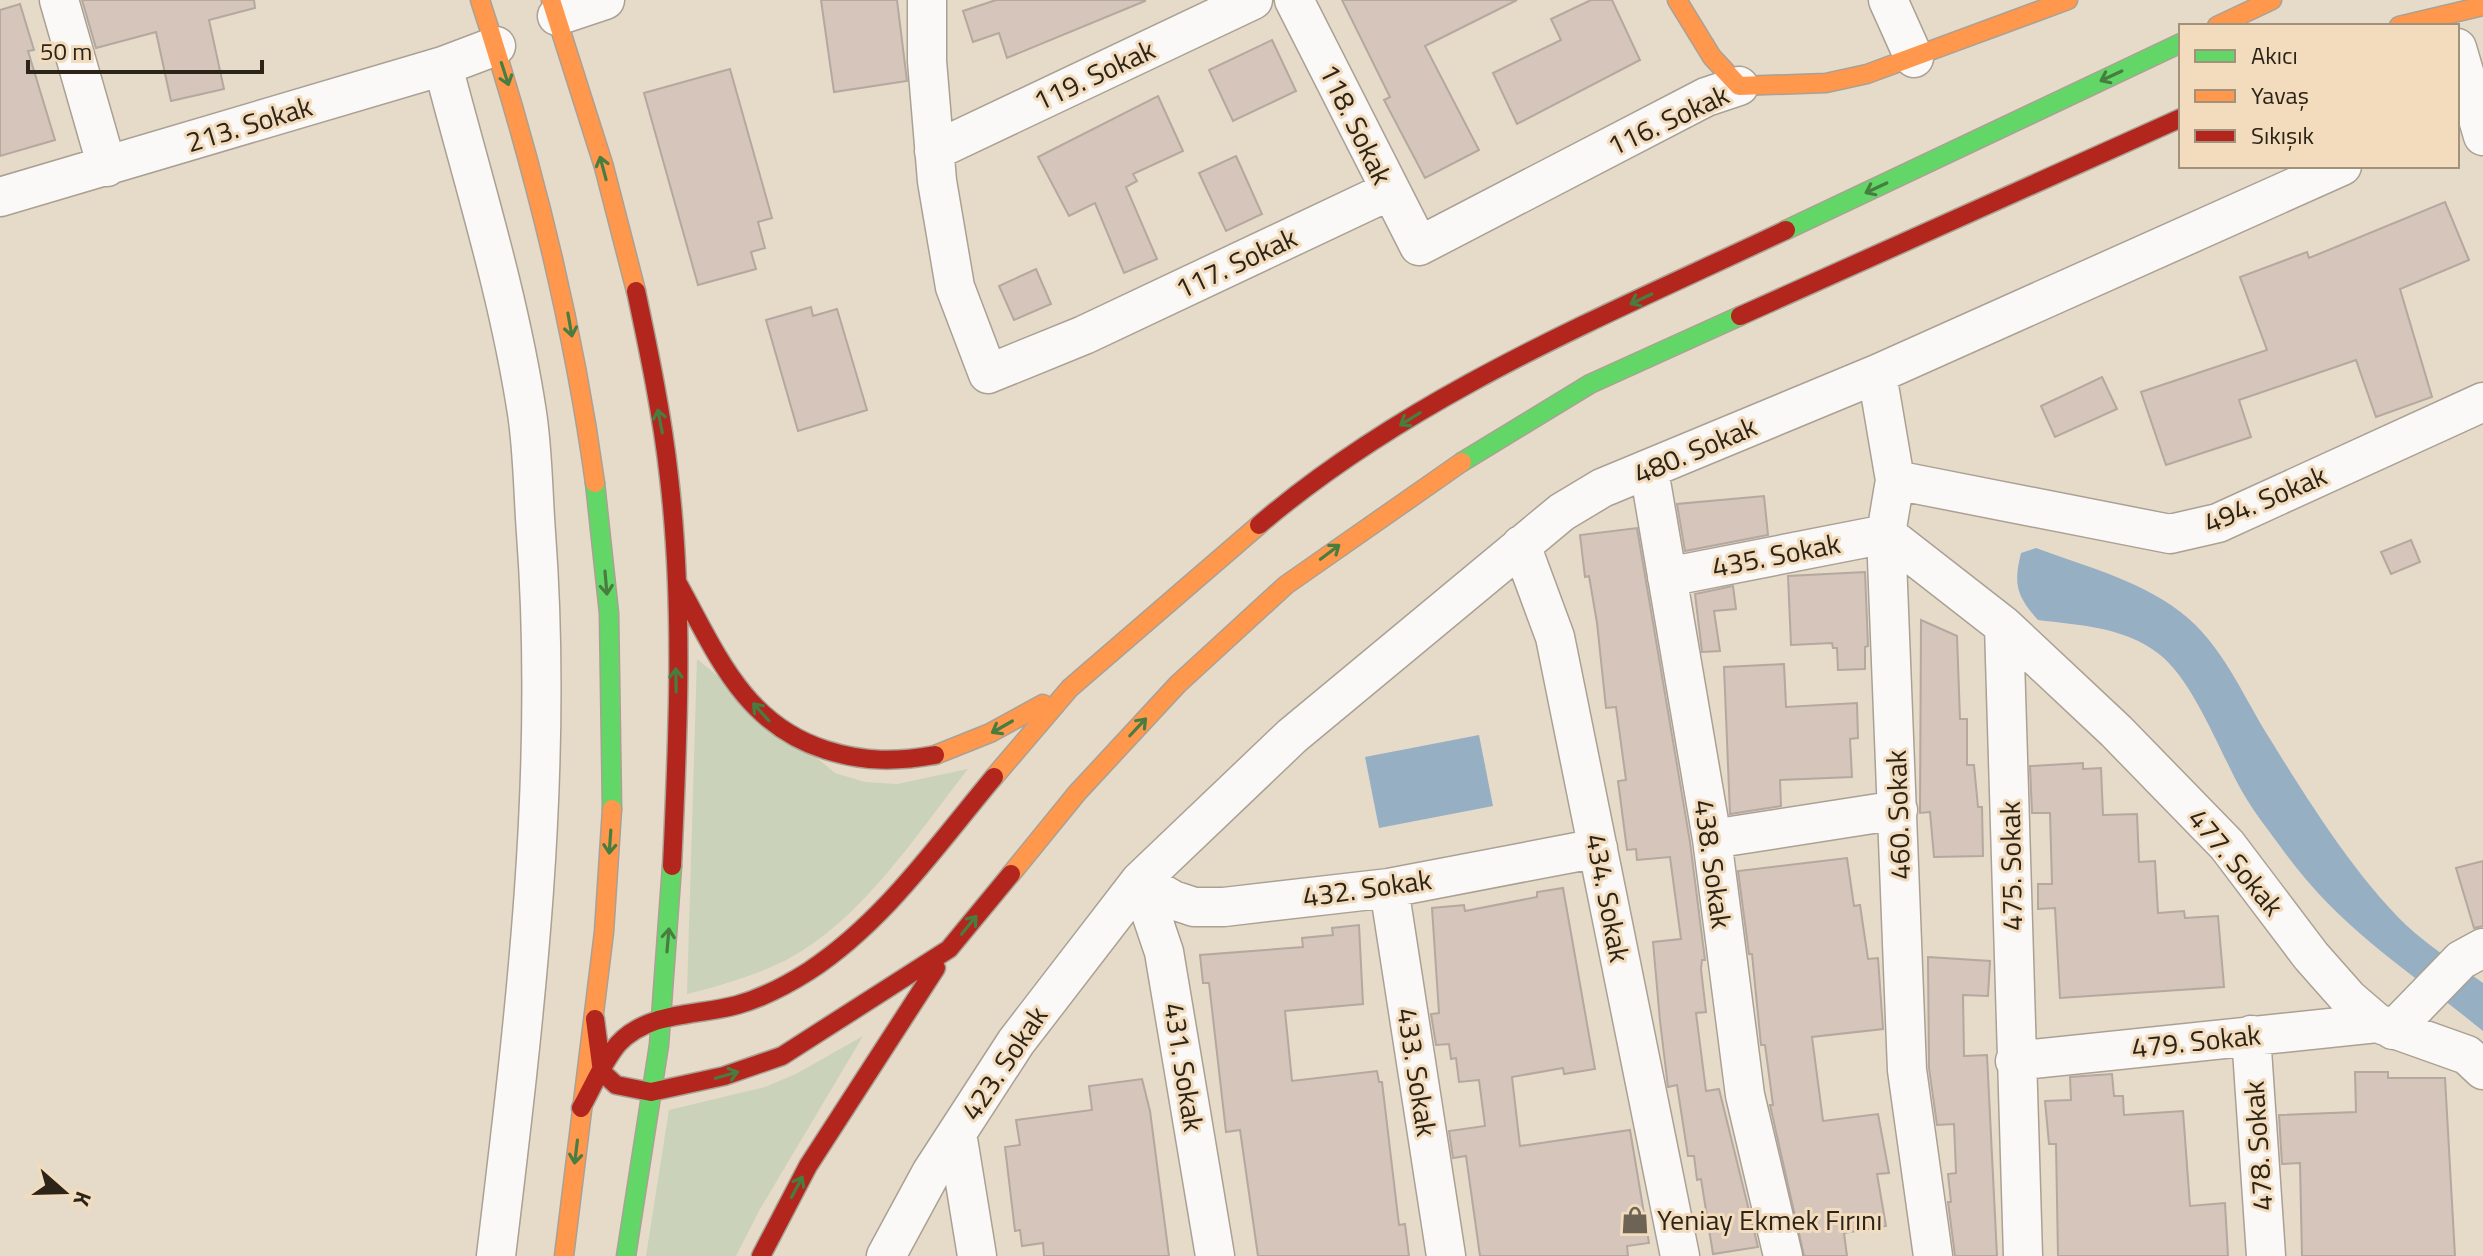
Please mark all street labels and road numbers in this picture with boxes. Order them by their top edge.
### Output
street label: 119. Sokak [1026,28,1162,121]
street label: 118. Sokak [1309,56,1404,192]
street label: 116. Sokak [1600,73,1736,166]
street label: 213. Sokak [180,84,317,163]
street label: 117. Sokak [1168,216,1304,309]
street label: 480. Sokak [1627,404,1763,495]
street label: 494. Sokak [2197,453,2333,544]
street label: 435. Sokak [1708,521,1844,588]
street label: 460. Sokak [1874,749,1921,881]
street label: 438. Sokak [1683,797,1744,931]
street label: 477. Sokak [2178,798,2295,925]
street label: 475. Sokak [1988,801,2033,931]
street label: 434. Sokak [1575,830,1642,966]
street label: 432. Sokak [1300,857,1434,918]
street label: 423. Sokak [949,997,1058,1129]
street label: 431. Sokak [1153,999,1216,1134]
street label: 433. Sokak [1386,1004,1449,1139]
street label: 479. Sokak [2129,1012,2263,1069]
street label: 478. Sokak [2232,1080,2283,1212]

